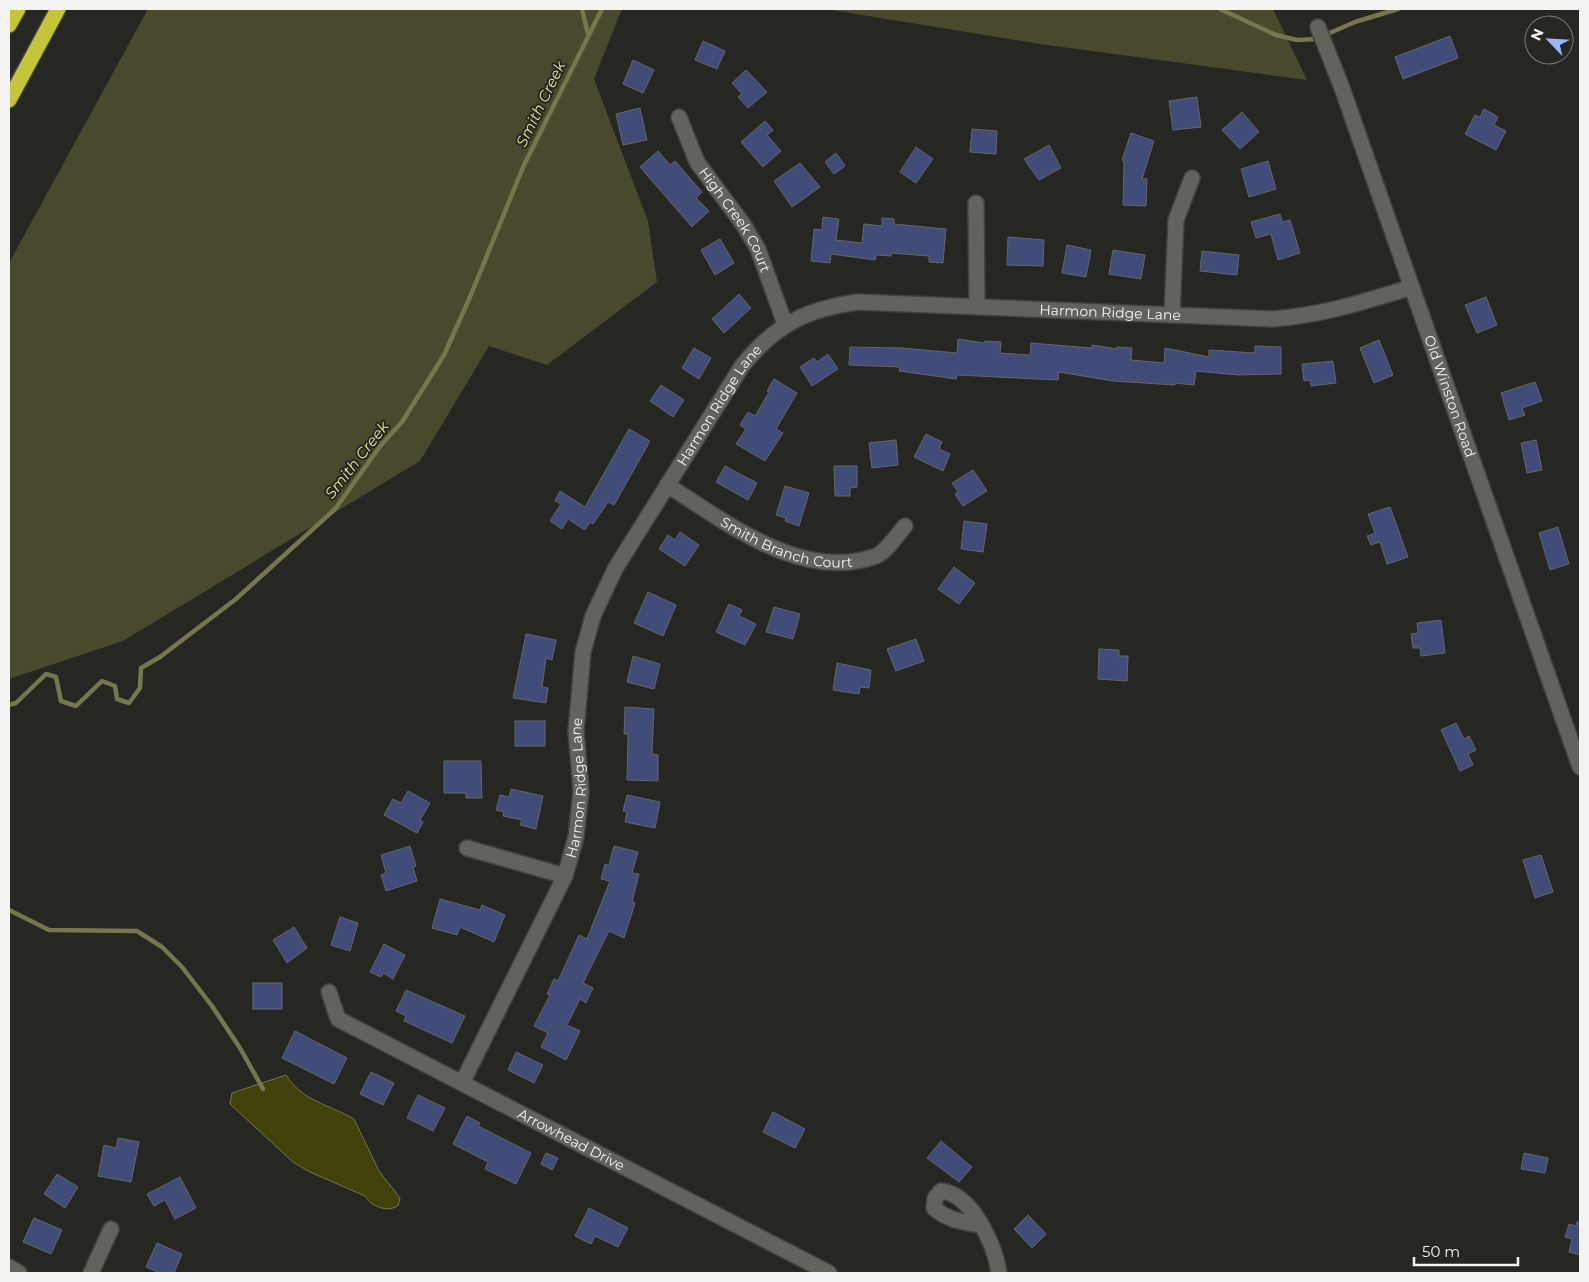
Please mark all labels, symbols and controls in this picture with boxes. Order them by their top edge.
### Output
north arrow [1524,15,1574,65]
text: N [1527,26,1548,43]
water label: Smith Creek [512,57,570,150]
street label: High Creek Court [695,164,775,275]
street label: Harmon Ridge Lane [1039,300,1181,324]
street label: Old Winston Road [1420,333,1480,459]
street label: Harmon Ridge Lane [673,341,766,469]
water label: Smith Creek [320,416,393,502]
street label: Smith Branch Court [717,513,854,572]
street label: Harmon Ridge Lane [562,717,590,860]
street label: Arrowhead Drive [515,1105,628,1175]
scale bar [1414,1234,1518,1266]
text: 50 m [1422,1242,1460,1261]

